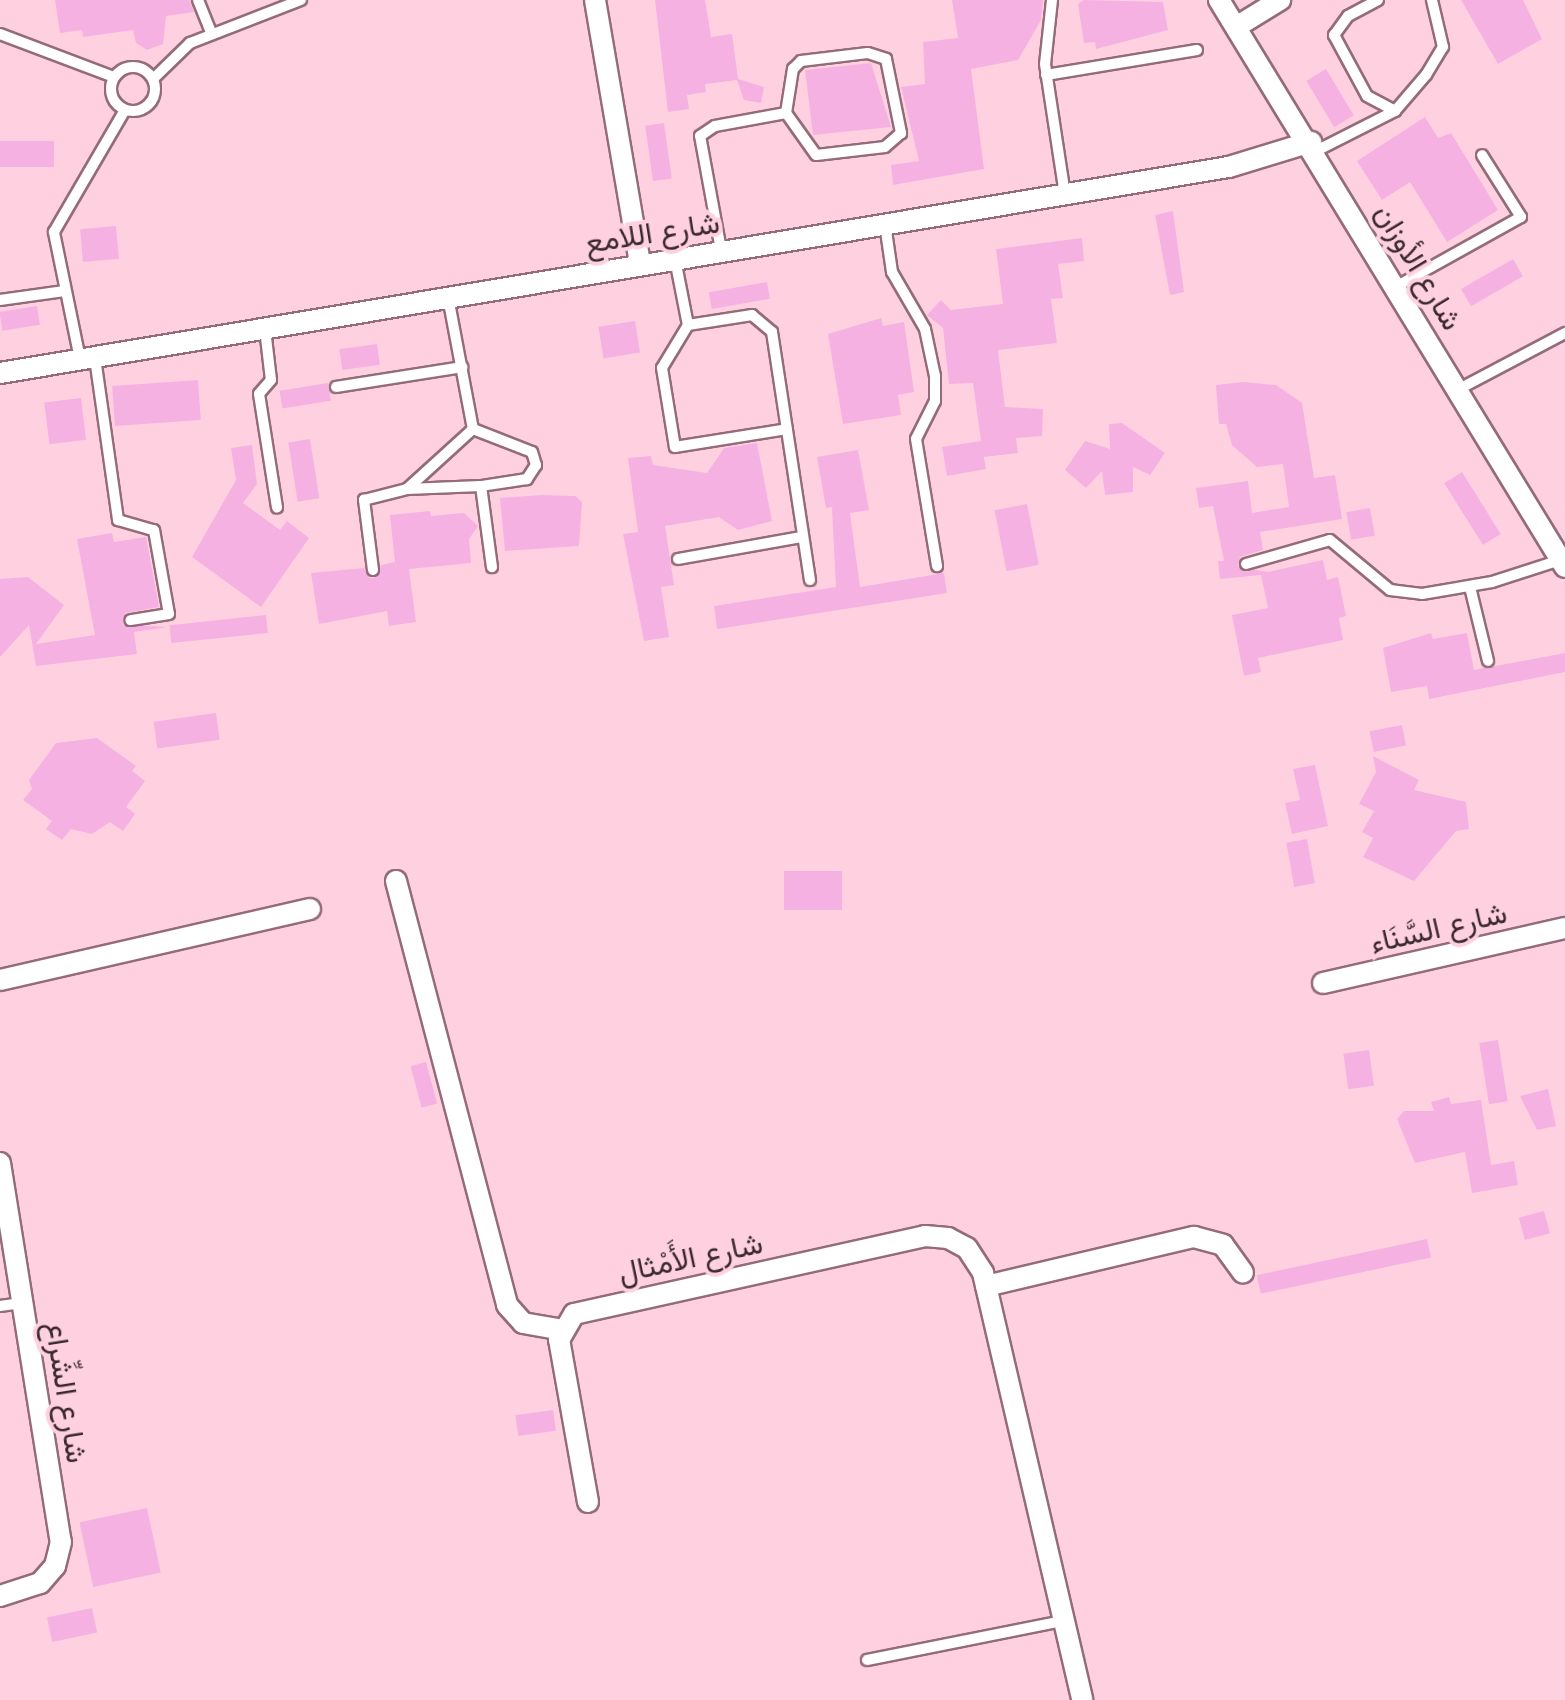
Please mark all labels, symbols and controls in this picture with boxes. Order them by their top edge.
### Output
street label: شارع الأوزان [1368,196,1472,336]
street label: شارع اللامع [582,203,722,259]
street label: شارع السَّنَاء [1366,893,1510,959]
street label: شارع الأَمْثال [615,1223,765,1289]
street label: شارع الشِّراع [39,1319,97,1465]

